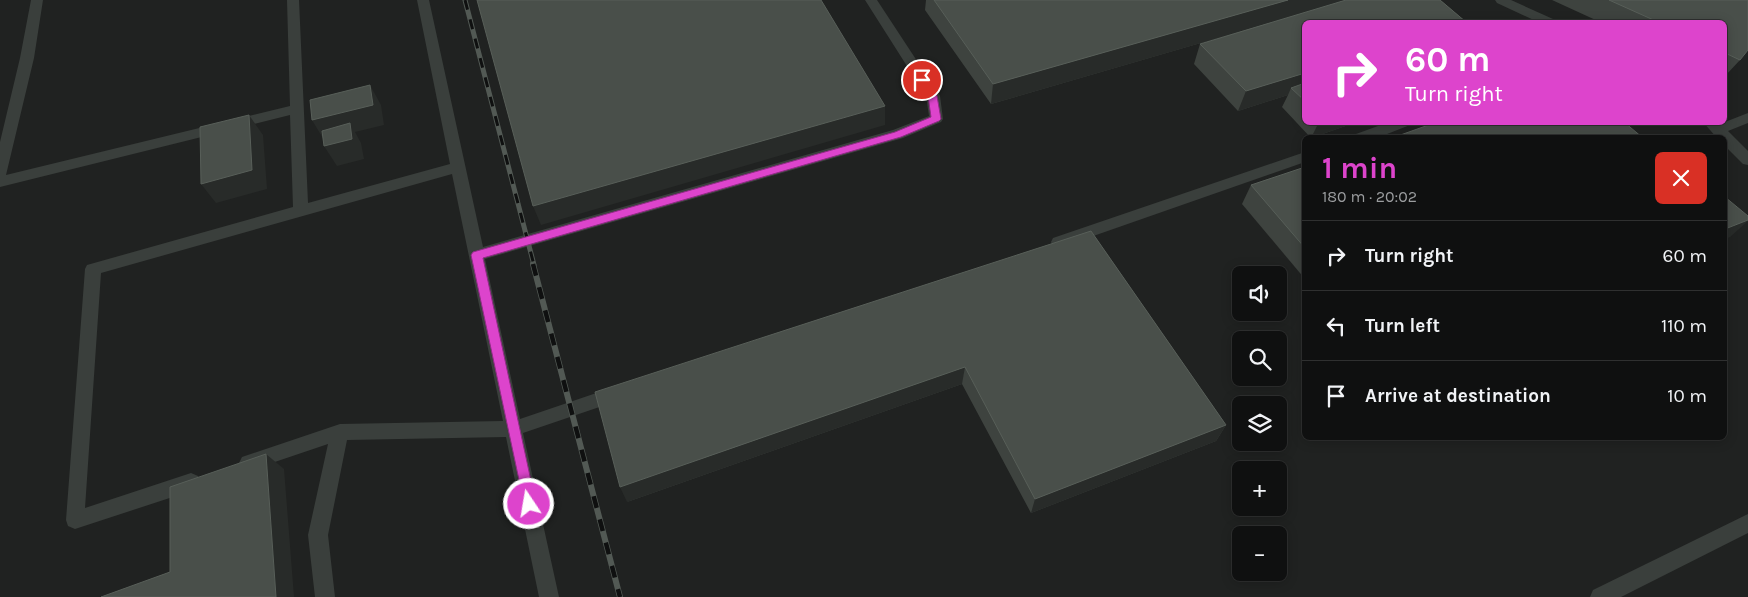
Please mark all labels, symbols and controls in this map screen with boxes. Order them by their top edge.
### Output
text: 60 m [1405,39,1490,80]
icon: right [1322,40,1387,105]
pin [901,59,943,101]
icon: arrive [908,66,936,94]
text: Turn right [1405,81,1503,107]
text: 1 min [1322,150,1397,186]
button: close [1655,152,1707,204]
text: 180 m · 20:02 [1322,187,1417,206]
icon: right [1322,242,1350,270]
text: Turn right [1365,245,1454,267]
text: 60 m [1663,245,1707,267]
map controls [1232,266,1287,581]
button: sound [1232,266,1287,321]
icon: left [1322,312,1350,340]
text: Turn left [1365,315,1440,337]
text: 110 m [1661,315,1707,337]
button: search [1232,331,1287,386]
icon: arrive [1322,382,1350,410]
text: Arrive at destination [1365,385,1551,407]
text: 10 m [1667,385,1707,407]
button: layers [1232,396,1287,451]
button: + [1232,461,1287,516]
position arrow [502,477,554,529]
button: − [1232,526,1287,581]

